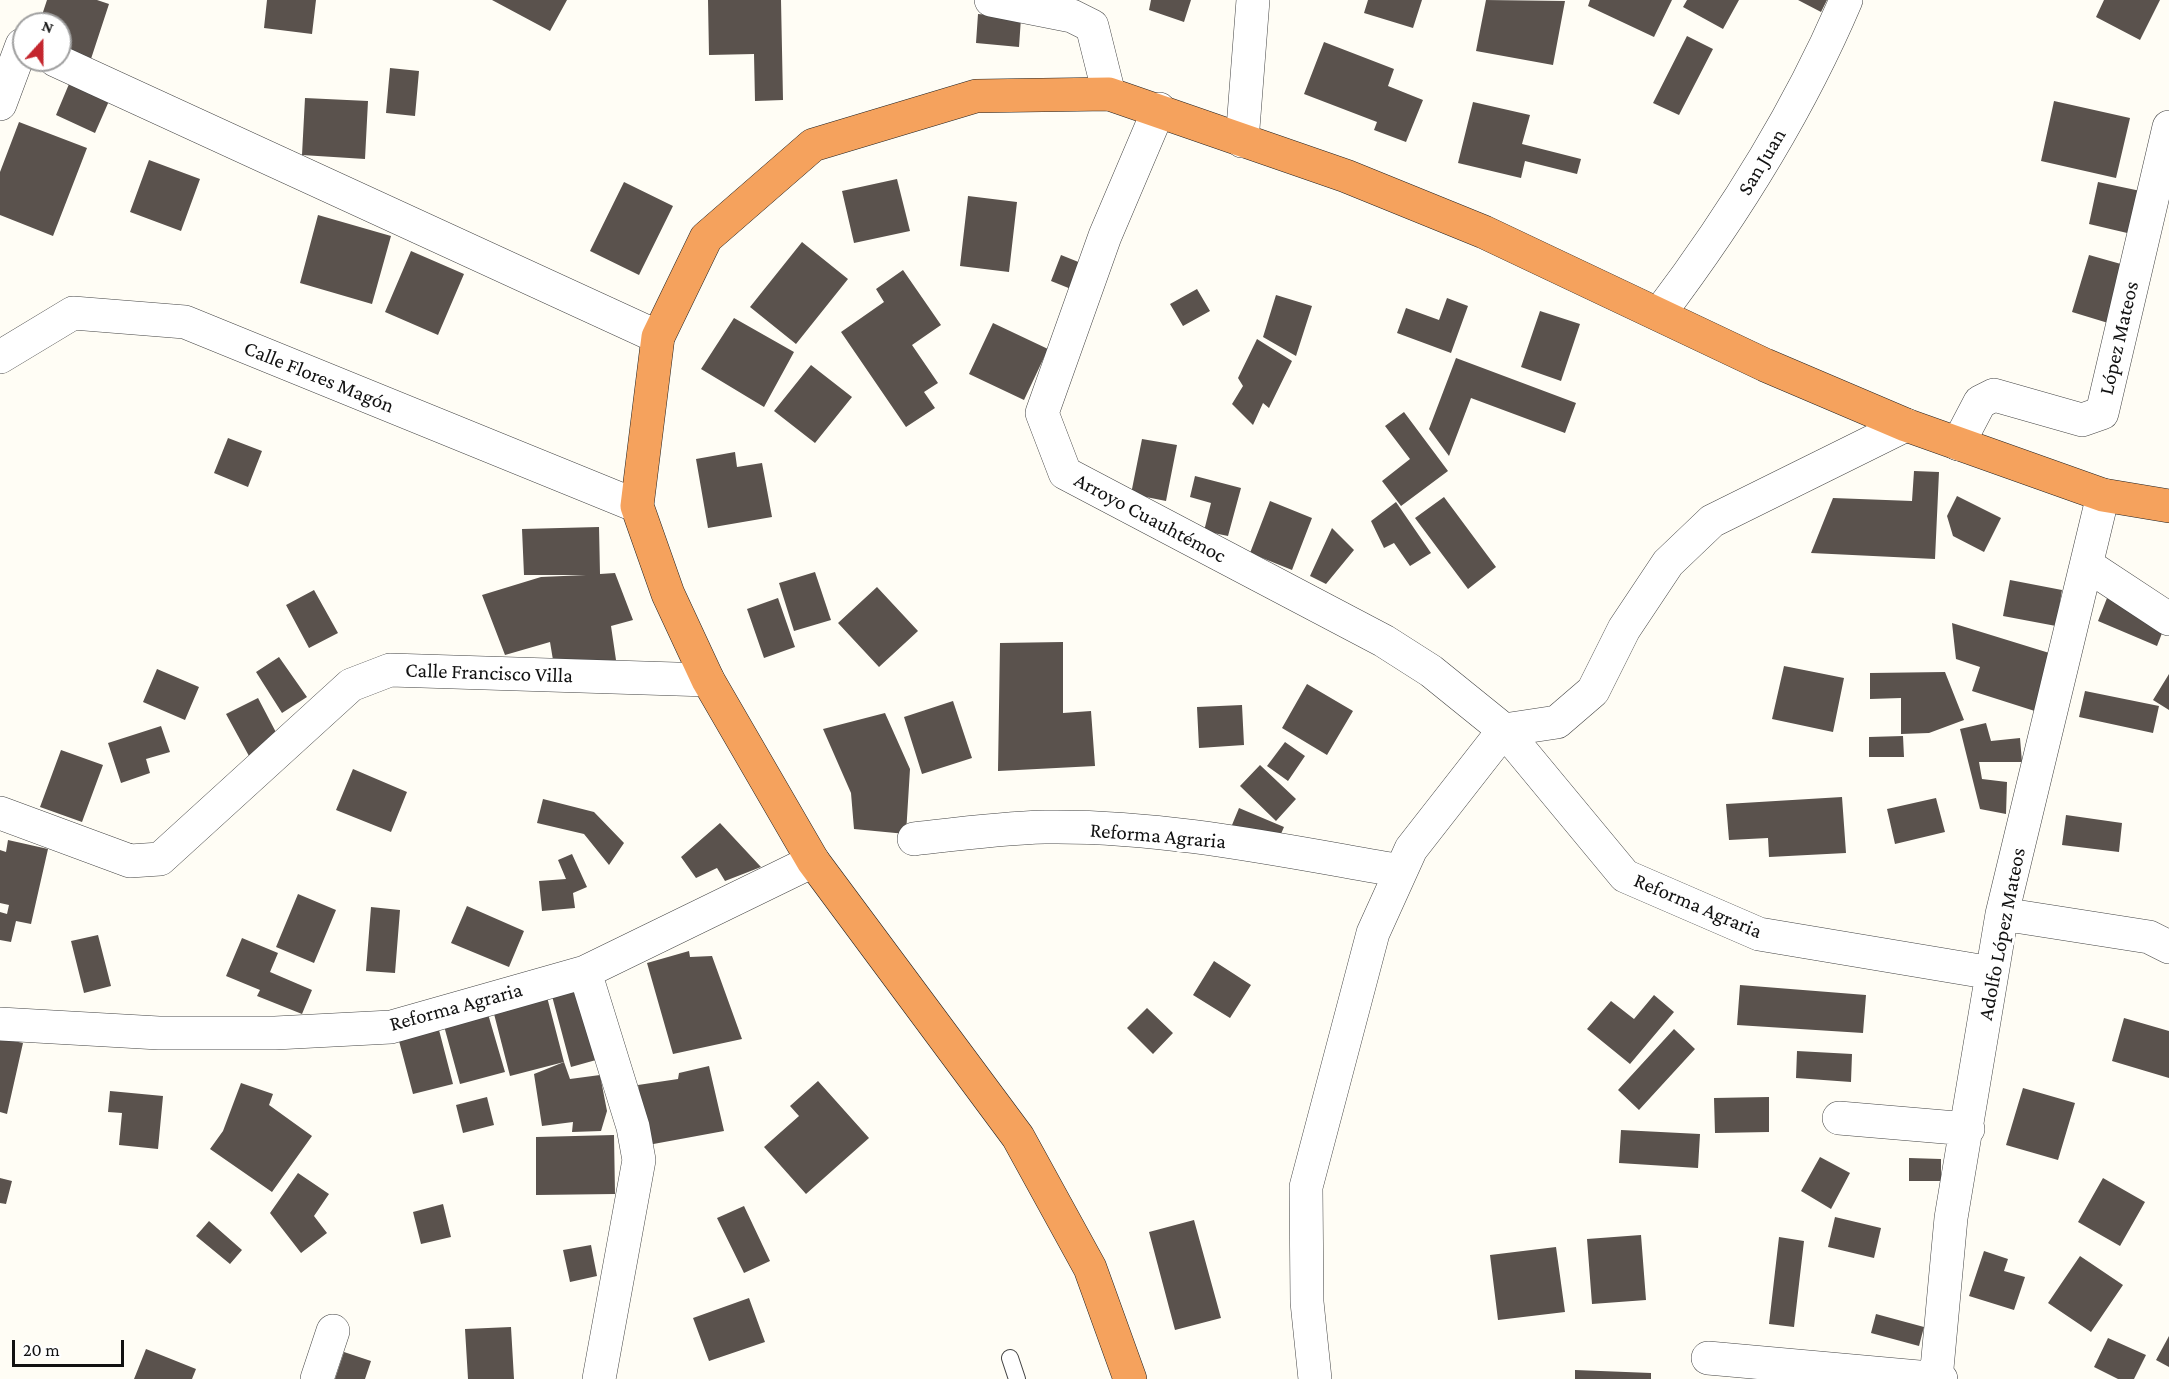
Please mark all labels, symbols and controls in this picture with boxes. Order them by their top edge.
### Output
north arrow [12,12,72,72]
text: N [40,17,56,36]
street label: San Juan [1732,124,1792,200]
street label: López Mateos [2094,279,2144,397]
street label: Calle Flores Magón [240,335,398,419]
street label: Arroyo Cuauhtémoc [1070,467,1230,569]
street label: Calle Francisco Villa [405,657,573,689]
street label: Reforma Agraria [1089,817,1227,855]
street label: Adolfo López Mateos [1973,846,2031,1022]
street label: Reforma Agraria [1630,868,1766,944]
street label: Reforma Agraria [387,977,525,1037]
scale bar [15,1328,128,1366]
text: 20 m [23,1340,60,1360]

